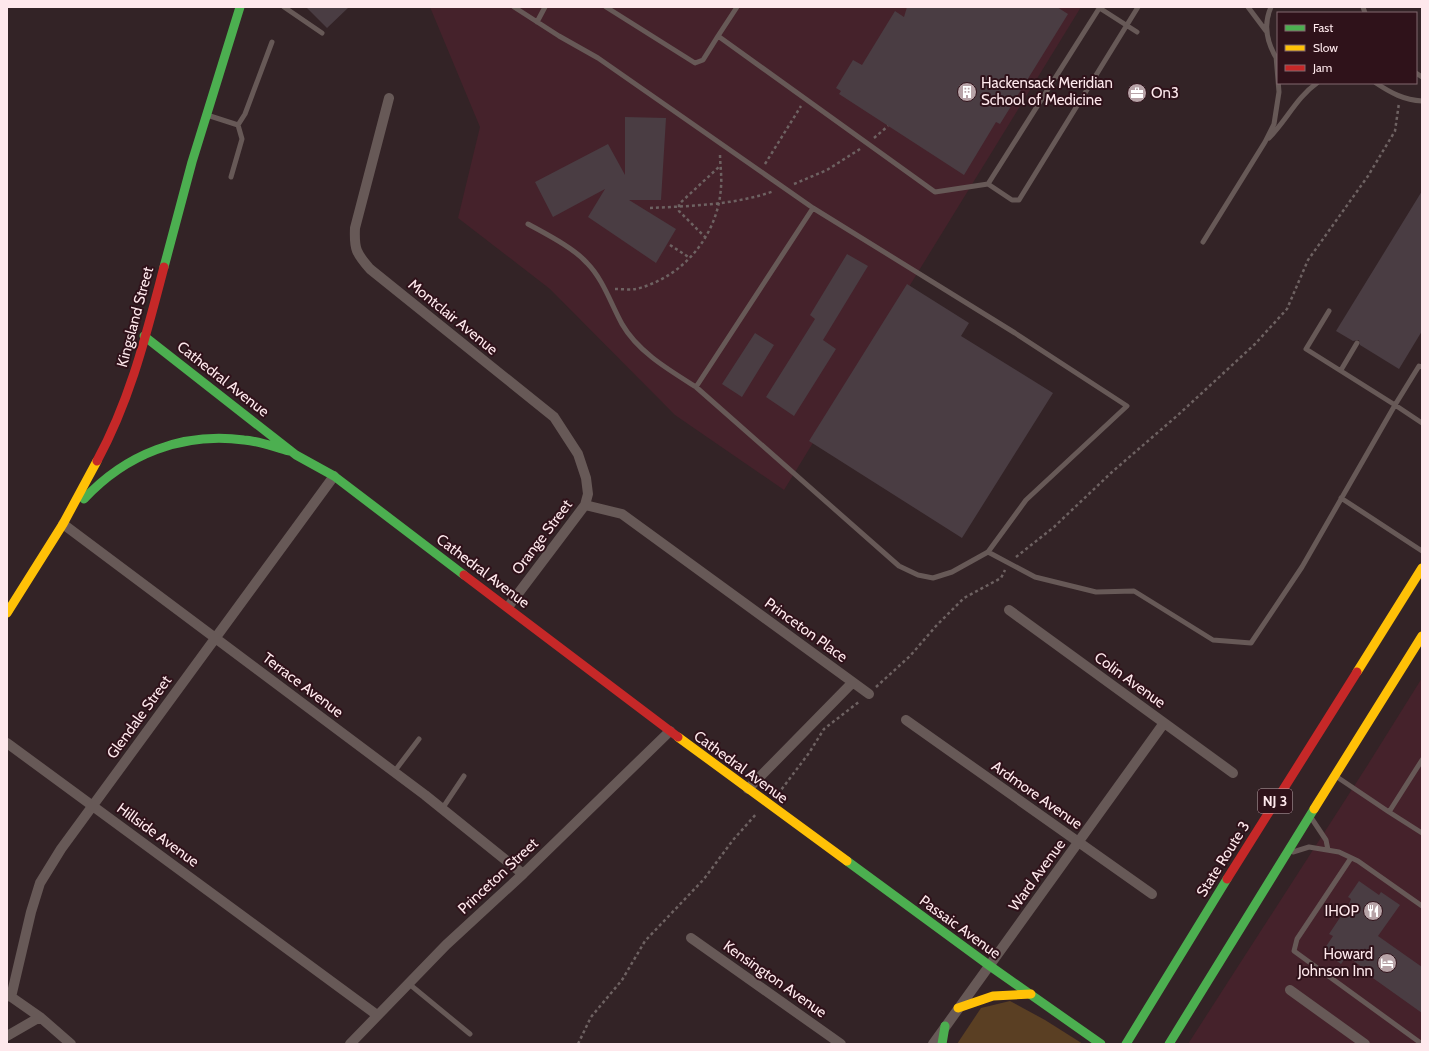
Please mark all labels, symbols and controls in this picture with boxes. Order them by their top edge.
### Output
legend [1277,12,1417,84]
text: Fast [1313,20,1333,35]
text: Slow [1313,40,1338,55]
text: Jam [1312,60,1332,75]
place label: Hackensack Meridian School of Medicine [981,74,1113,109]
building icon: Hackensack Meridian School of Medicine [956,81,978,103]
office icon: On3 [1126,82,1148,104]
place label: On3 [1151,84,1179,102]
street label: Kingsland Street [113,265,157,369]
street label: Montclair Avenue [405,275,502,359]
street label: Cathedral Avenue [173,337,273,421]
street label: Orange Street [508,496,576,578]
street label: Cathedral Avenue [433,530,533,612]
street label: Princeton Place [761,594,851,666]
street label: Colin Avenue [1091,648,1169,712]
street label: Terrace Avenue [259,649,347,721]
street label: Glendale Street [103,672,175,762]
street label: Cathedral Avenue [690,727,792,807]
street label: Ardmore Avenue [988,757,1086,833]
road number: NJ 3 [1258,789,1292,813]
street label: Hillside Avenue [113,799,203,871]
street label: State Route 3 [1193,818,1253,900]
street label: Princeton Street [454,834,542,918]
street label: Ward Avenue [1005,835,1069,915]
street label: Passaic Avenue [916,891,1004,963]
restaurant icon: IHOP [1362,900,1384,922]
place label: IHOP [1324,902,1359,920]
street label: Kensington Avenue [720,937,830,1022]
place label: Howard Johnson Inn [1297,945,1373,980]
hotel icon: Howard Johnson Inn [1376,952,1398,974]

